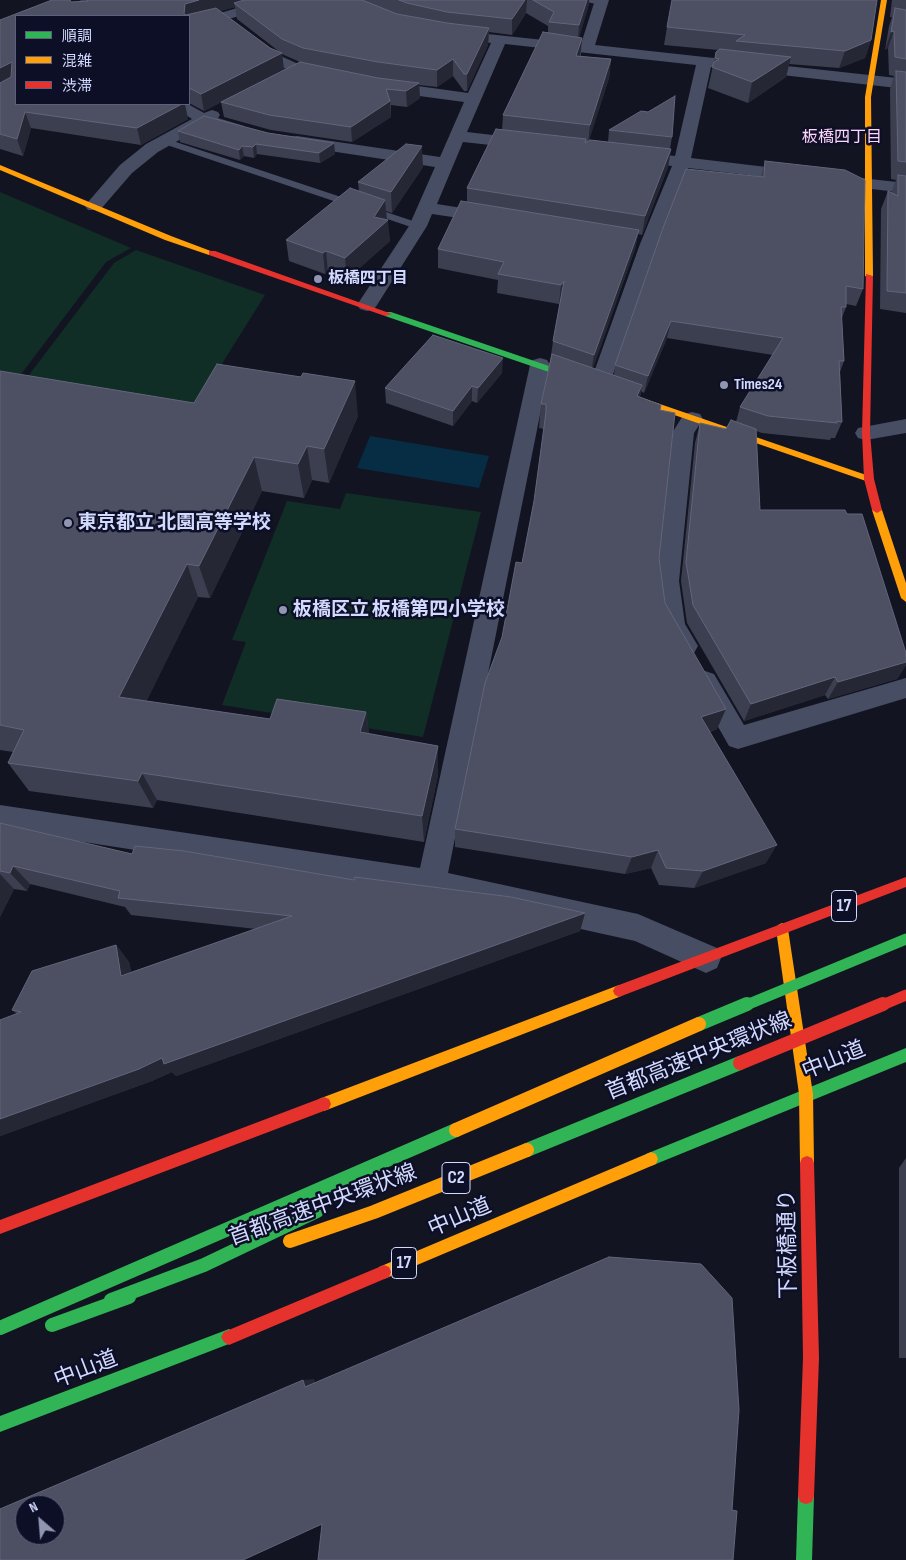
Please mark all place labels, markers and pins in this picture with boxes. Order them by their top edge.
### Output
place label: 板橋四丁目 [328,269,408,289]
marker: 板橋四丁目 [312,273,324,285]
place label: Times24 [734,375,782,395]
marker: Times24 [718,379,730,391]
place label: 東京都立 北園高等学校 [78,512,271,534]
marker: 東京都立 北園高等学校 [62,517,74,529]
place label: 板橋区立 板橋第四小学校 [293,599,505,621]
marker: 板橋区立 板橋第四小学校 [277,604,289,616]

